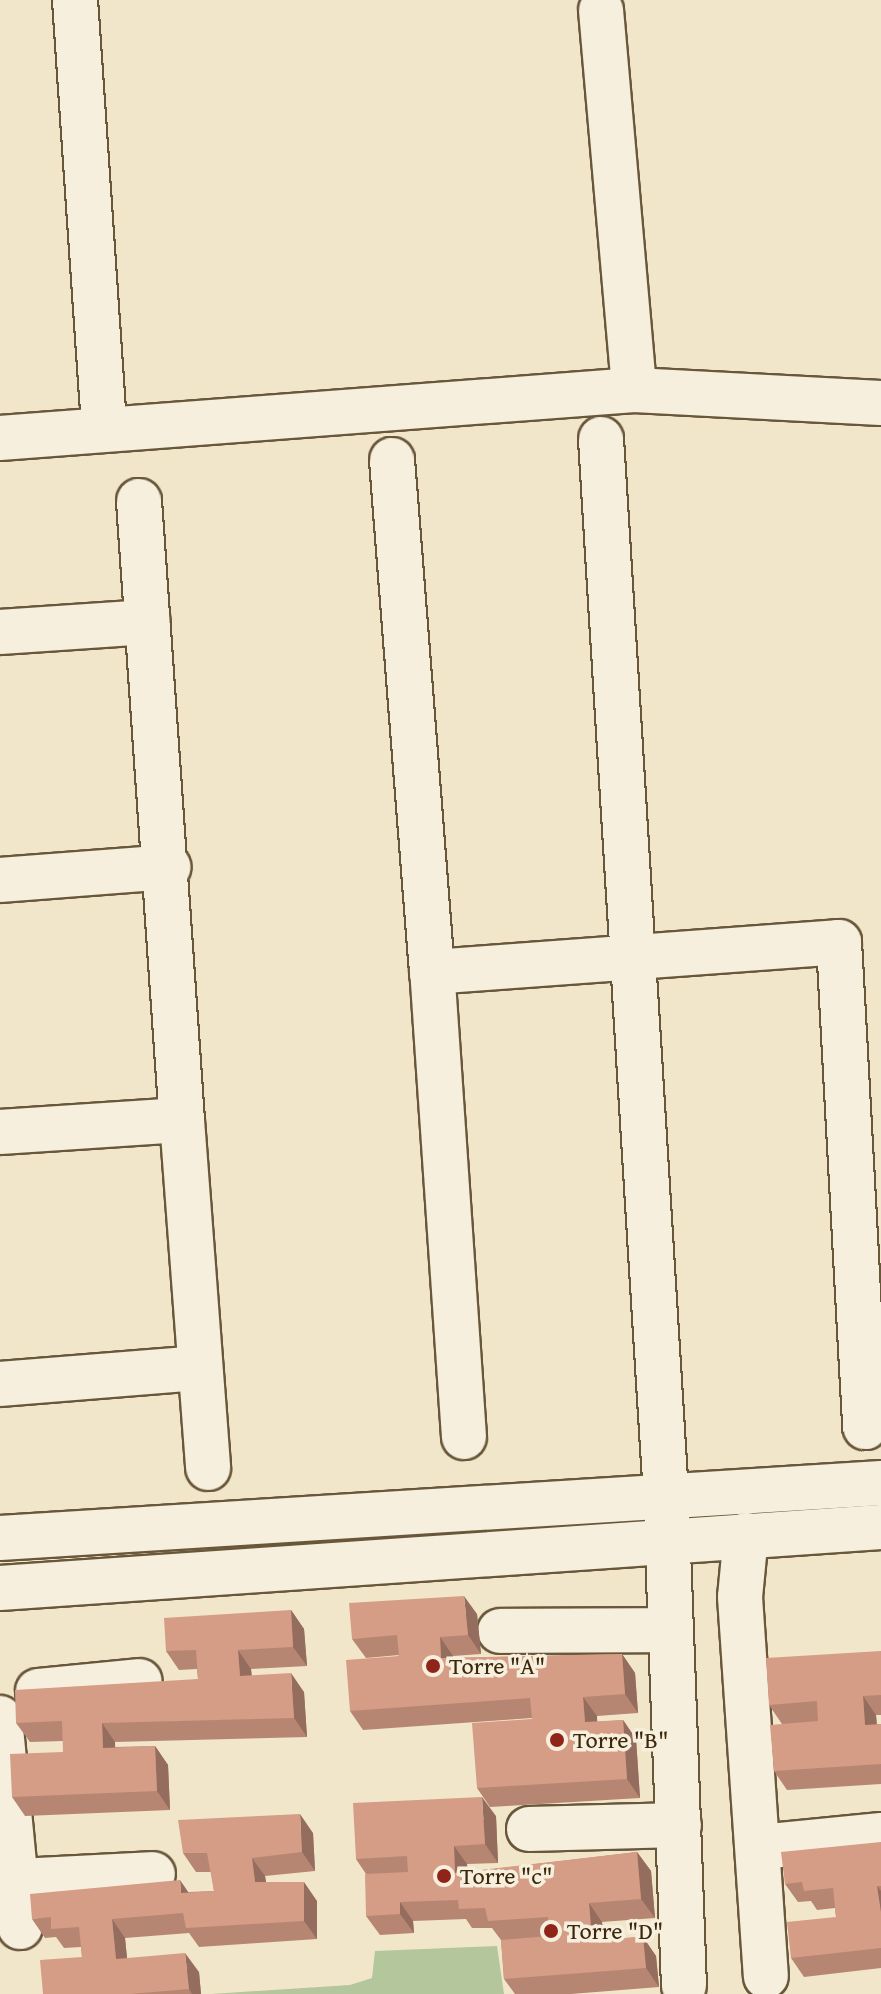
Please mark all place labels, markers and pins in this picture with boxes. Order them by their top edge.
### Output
place label: Torre "A" [449,1652,545,1680]
marker: Torre "A" [424,1657,442,1675]
place label: Torre "B" [573,1726,668,1754]
marker: Torre "B" [548,1731,566,1749]
place label: Torre "c" [460,1862,552,1890]
marker: Torre "c" [435,1867,453,1885]
place label: Torre "D" [567,1917,663,1945]
marker: Torre "D" [542,1922,560,1940]

